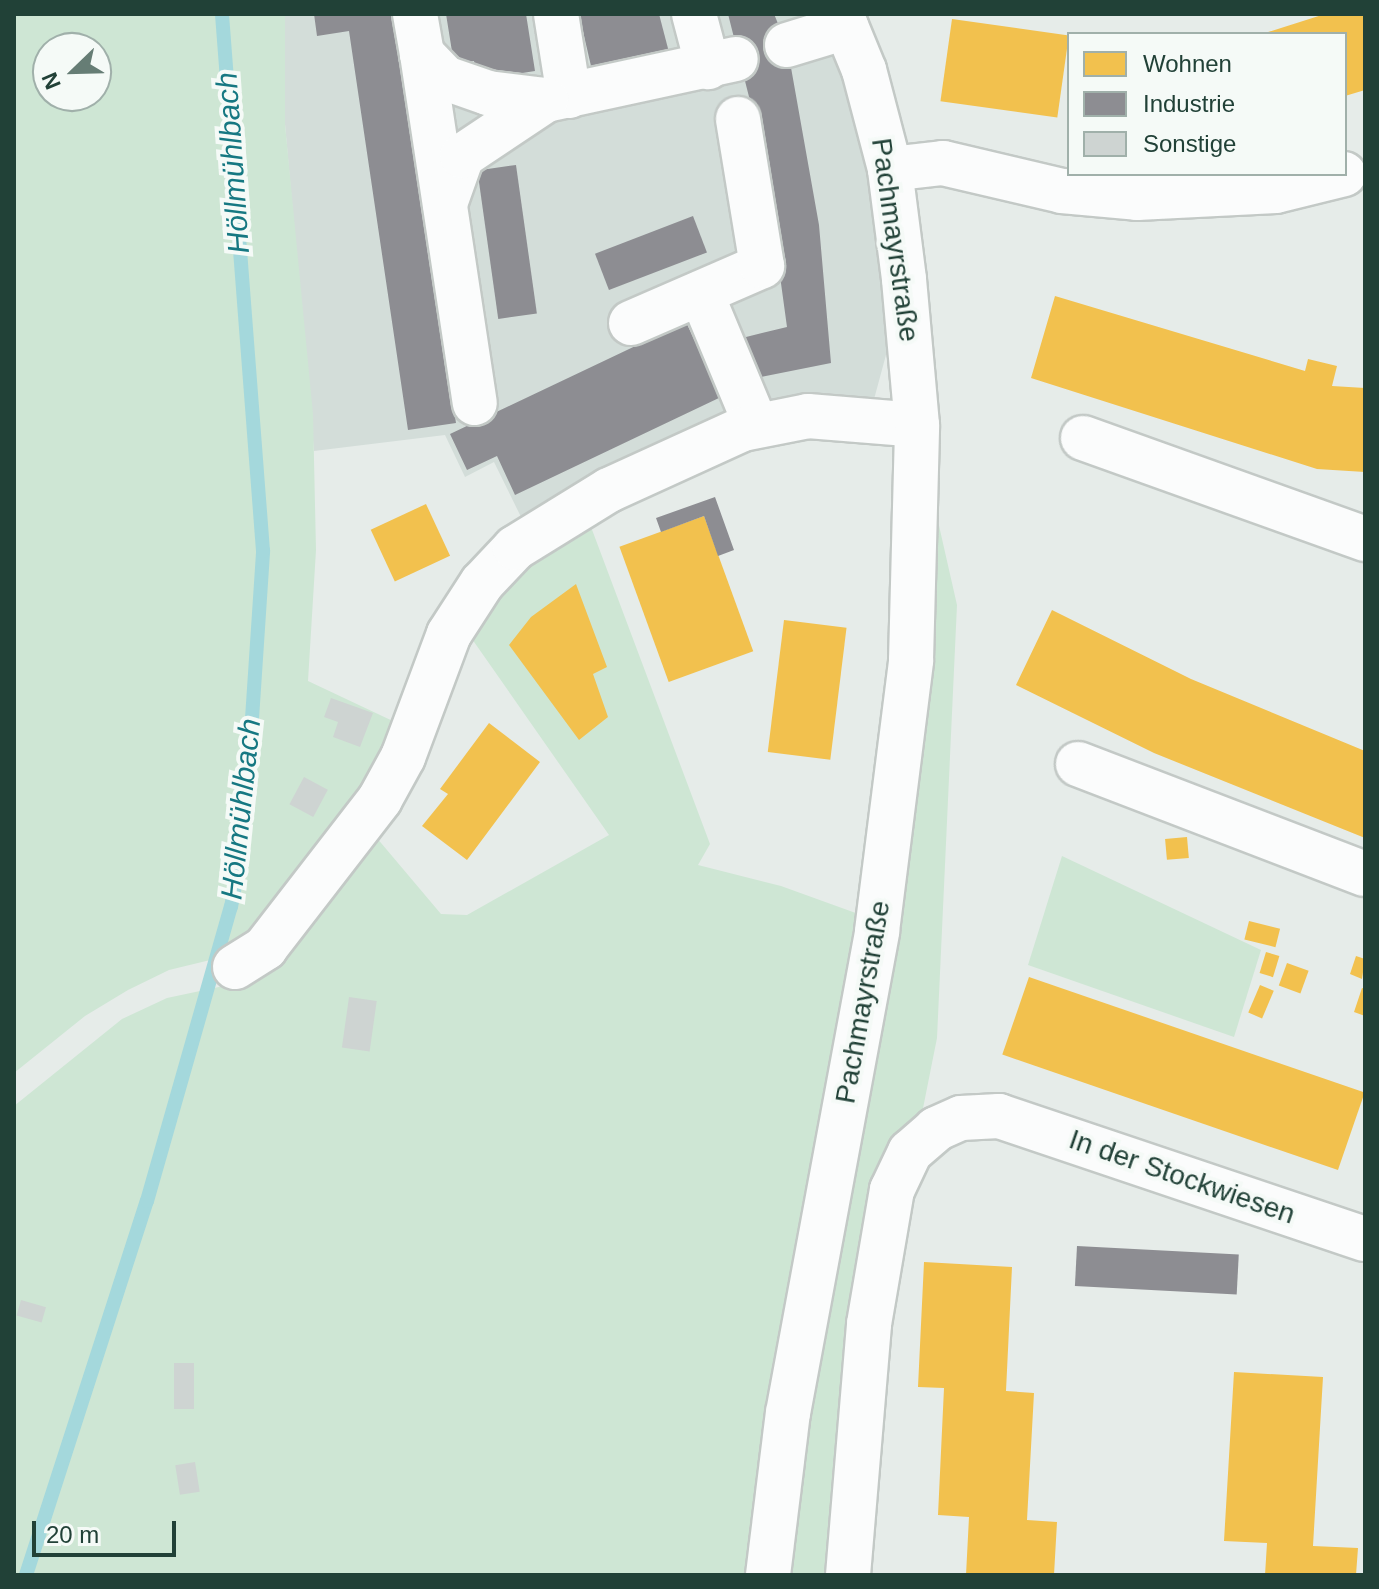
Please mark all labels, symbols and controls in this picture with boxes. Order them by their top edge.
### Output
north arrow [32,32,112,112]
legend [1067,32,1347,176]
text: Wohnen [1143,50,1232,77]
text: N [37,69,66,93]
water label: Höllmühlbach [209,71,257,255]
text: Industrie [1143,90,1235,117]
text: Sonstige [1143,130,1236,157]
street label: Pachmayrstraße [864,136,926,344]
water label: Höllmühlbach [214,717,268,901]
street label: Pachmayrstraße [829,898,897,1106]
street label: In der Stockwiesen [1065,1123,1299,1231]
scale bar [36,1505,180,1555]
text: 20 m [46,1521,99,1548]

